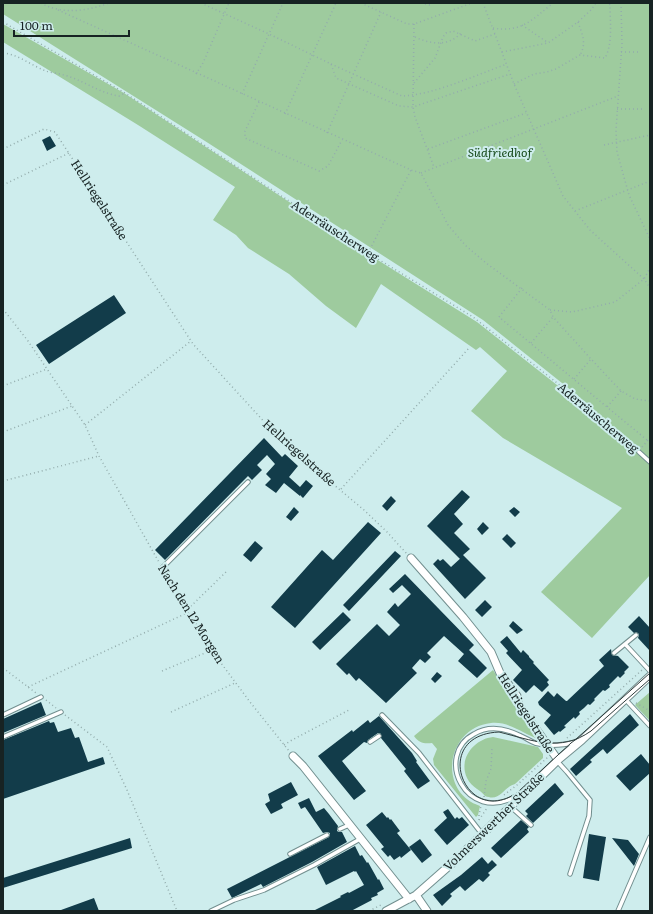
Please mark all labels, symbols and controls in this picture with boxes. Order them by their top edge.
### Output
scale bar [14,12,129,38]
text: 100 m [20,16,53,34]
park label: Südfriedhof [468,143,534,161]
street label: Hellriegelstraße [67,156,133,243]
street label: Aderräuscherweg [288,195,383,265]
street label: Aderräuscherweg [554,378,643,457]
street label: Hellriegelstraße [259,415,340,490]
street label: Nach den 12 Morgen [154,560,230,667]
street label: Hellriegelstraße [494,669,560,756]
street label: Volmerswerther Straße [439,768,548,874]

